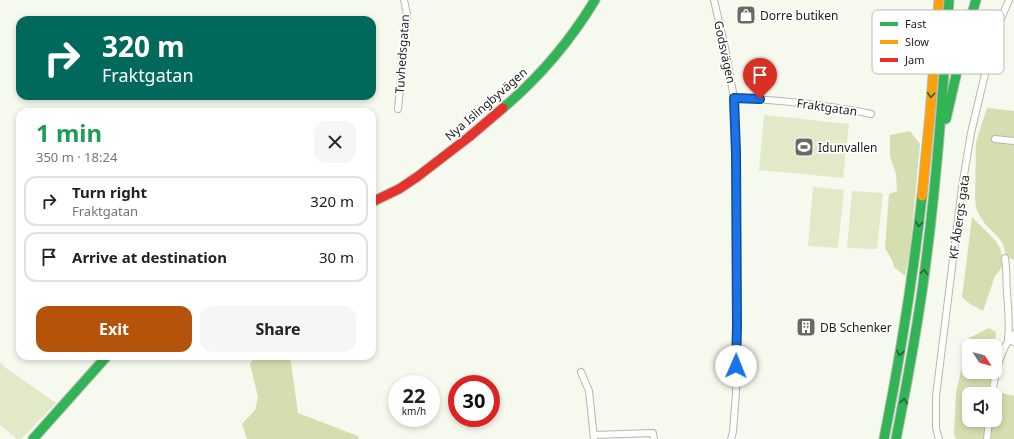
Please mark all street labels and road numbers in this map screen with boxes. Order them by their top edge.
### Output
street label: Tuvhedsgatan [391,14,413,94]
street label: Godsvägen [710,19,740,85]
street label: Nya Islingbyvägen [441,64,531,144]
street label: Fraktgatan [796,94,858,120]
street label: KF Åbergs gata [945,174,973,260]

